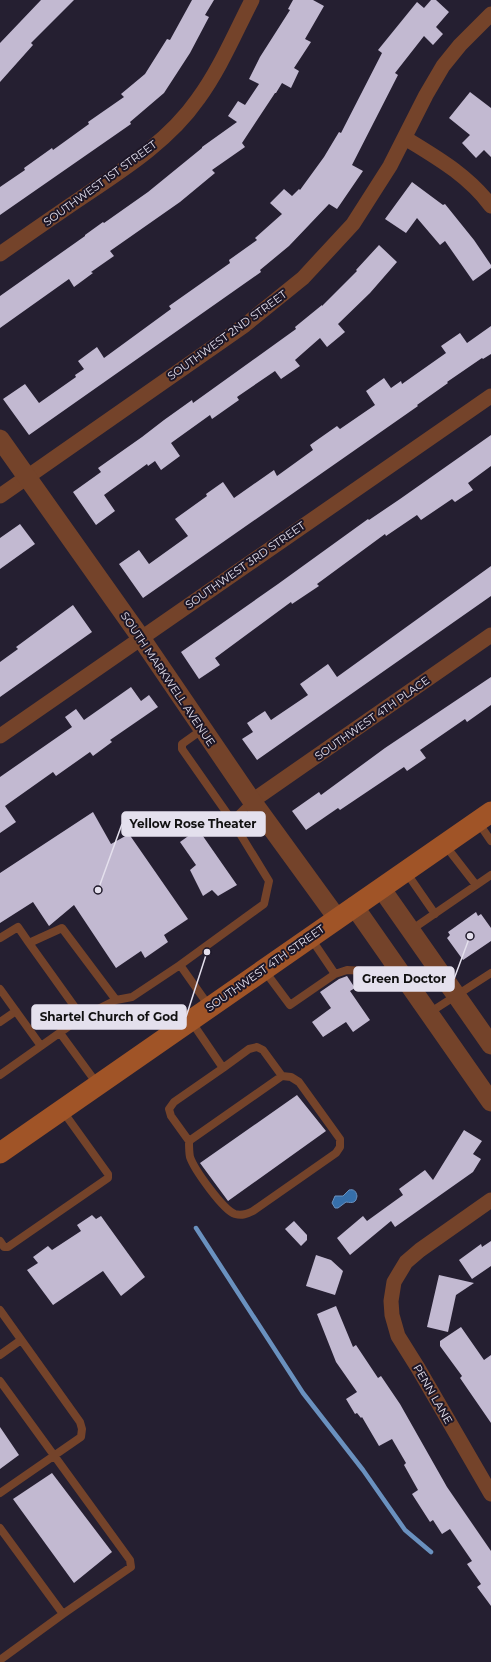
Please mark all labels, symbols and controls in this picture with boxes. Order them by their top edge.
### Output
street label: SOUTHWEST 1ST STREET [41,137,160,229]
street label: SOUTHWEST 2ND STREET [165,287,290,383]
street label: SOUTHWEST 3RD STREET [182,518,308,612]
street label: SOUTH MARKWELL AVENUE [118,609,218,749]
street label: SOUTHWEST 4TH PLACE [312,673,432,763]
callout: Yellow Rose Theater [122,812,265,836]
text: Yellow Rose Theater [129,816,256,831]
street label: SOUTHWEST 4TH STREET [203,921,328,1014]
callout: Green Doctor [354,967,454,991]
text: Green Doctor [362,971,446,986]
callout: Shartel Church of God [32,1005,186,1029]
text: Shartel Church of God [40,1009,178,1024]
street label: PENN LANE [410,1362,456,1426]

